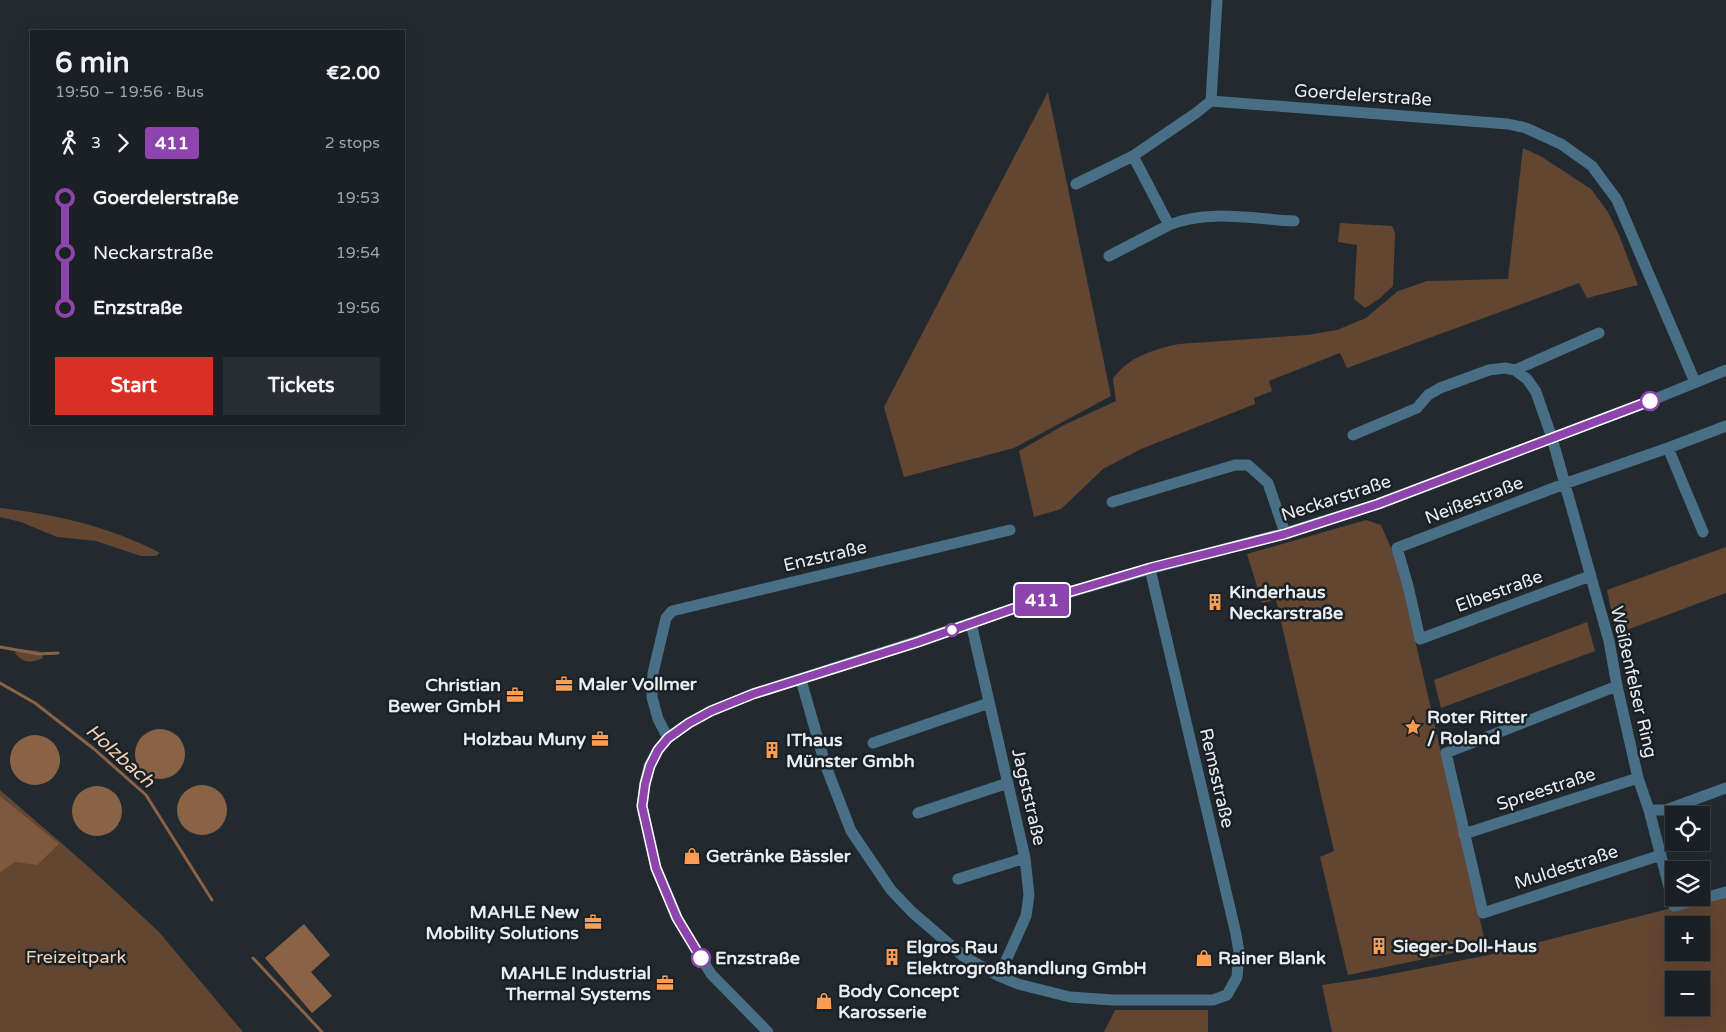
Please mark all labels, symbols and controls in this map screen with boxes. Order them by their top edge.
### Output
text: 6 min [55,46,130,80]
text: €2.00 [326,62,380,84]
street label: Goerdelerstraße [1293,79,1433,111]
text: 19:50 – 19:56 · Bus [55,82,204,102]
icon: walk [55,129,83,157]
icon: forward [109,129,137,157]
text: 411 [155,132,189,154]
text: 3 [91,133,101,153]
text: 2 stops [325,133,380,153]
text: Goerdelerstraße [93,187,239,209]
text: 19:53 [336,188,380,208]
text: Neckarstraße [93,242,214,264]
text: 19:54 [336,243,380,263]
text: Enzstraße [93,297,183,319]
text: 19:56 [336,298,380,318]
button: Start [55,357,213,415]
button: Tickets [223,357,380,415]
unlabelled marker [1640,391,1660,411]
street label: Neckarstraße [1278,470,1394,526]
street label: Neißestraße [1422,471,1526,529]
street label: Enzstraße [781,536,869,576]
street label: Elbestraße [1452,565,1546,617]
place label: Kinderhaus Neckarstraße [1229,581,1343,624]
line badge: 411 [1013,584,1071,616]
text: 411 [1025,589,1059,611]
building icon: Kinderhaus Neckarstraße [1205,592,1225,612]
street label: Weißenfelser Ring [1606,604,1662,760]
unlabelled marker [945,623,959,637]
place label: Maler Vollmer [578,673,698,695]
place label: Christian Bewer GmbH [388,674,501,717]
office icon: Maler Vollmer [554,674,574,694]
office icon: Christian Bewer GmbH [505,685,525,705]
place label: Roter Ritter / Roland [1427,706,1528,749]
place icon: Roter Ritter / Roland [1403,717,1423,737]
water label: Holzbach [81,720,159,793]
street label: Remsstraße [1195,726,1239,830]
place label: Holzbau Muny [463,728,586,750]
office icon: Holzbau Muny [590,729,610,749]
place label: IThaus Münster Gmbh [786,729,915,772]
building icon: IThaus Münster Gmbh [762,740,782,760]
street label: Jagststraße [1007,746,1051,848]
street label: Spreestraße [1494,763,1598,815]
map controls [1665,806,1710,1016]
button: locate [1665,806,1710,851]
street label: Muldestraße [1511,840,1621,894]
place label: Getränke Bässler [706,845,852,867]
shop icon: Getränke Bässler [682,846,702,866]
button: layers [1665,861,1710,906]
place label: MAHLE New Mobility Solutions [426,901,580,944]
office icon: MAHLE New Mobility Solutions [583,912,603,932]
button: + [1665,916,1710,961]
place label: Sieger-Doll-Haus [1393,935,1537,957]
place label: Elgros Rau Elektrogroßhandlung GmbH [906,936,1147,979]
building icon: Sieger-Doll-Haus [1369,936,1389,956]
park label: Freizeitpark [26,946,126,968]
place label: Enzstraße [715,947,800,969]
building icon: Elgros Rau Elektrogroßhandlung GmbH [882,947,902,967]
place label: Rainer Blank [1218,947,1326,969]
marker: Enzstraße [691,948,711,968]
shop icon: Rainer Blank [1194,948,1214,968]
place label: MAHLE Industrial Thermal Systems [500,962,651,1005]
button: − [1665,971,1710,1016]
office icon: MAHLE Industrial Thermal Systems [655,973,675,993]
place label: Body Concept Karosserie [838,980,959,1023]
shop icon: Body Concept Karosserie [814,991,834,1011]

